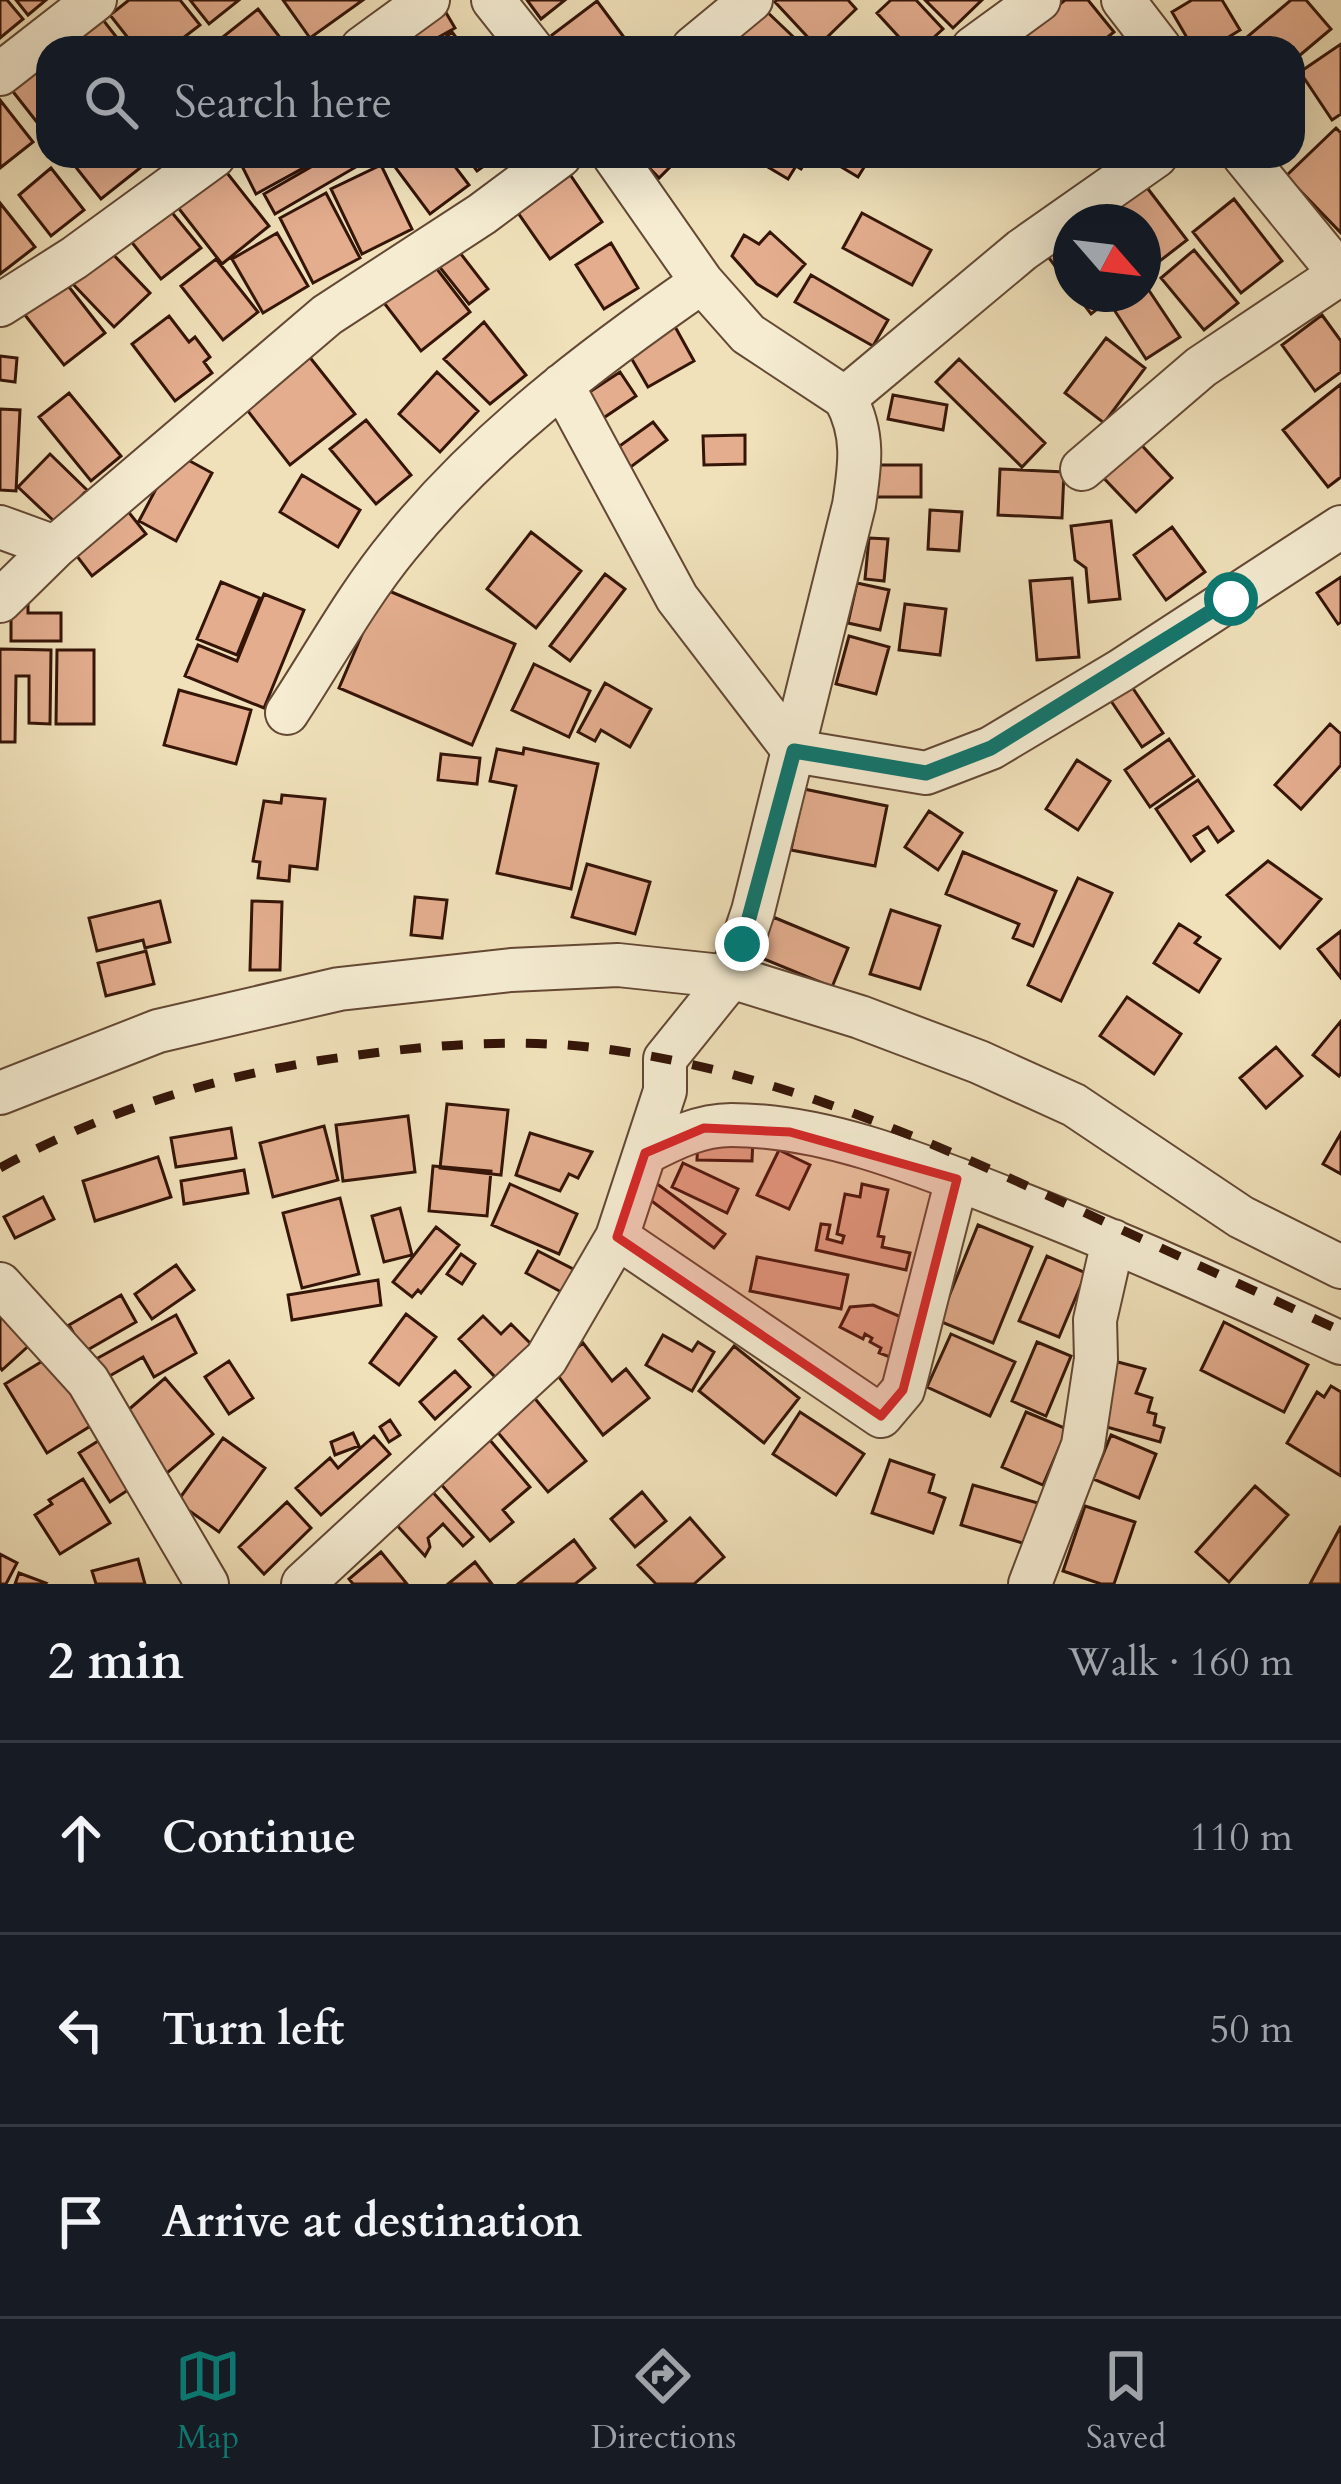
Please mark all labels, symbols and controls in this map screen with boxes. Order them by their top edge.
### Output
search box [36,36,1305,168]
icon: search [78,69,144,135]
text: Search here [174,72,392,133]
north arrow [1053,204,1161,312]
route start [1204,572,1258,626]
route end [715,917,769,971]
text: 2 min [48,1627,184,1697]
text: Walk · 160 m [1068,1636,1293,1689]
icon: ahead [48,1805,114,1871]
text: Continue [162,1807,356,1868]
text: 110 m [1190,1811,1293,1864]
icon: left [48,1997,114,2063]
text: Turn left [162,1999,344,2060]
text: 50 m [1210,2003,1293,2056]
icon: arrive [48,2189,114,2255]
text: Arrive at destination [162,2191,582,2252]
tab: Map [175,2343,241,2460]
tab: Directions [591,2343,736,2460]
tab: Saved [1086,2343,1166,2460]

